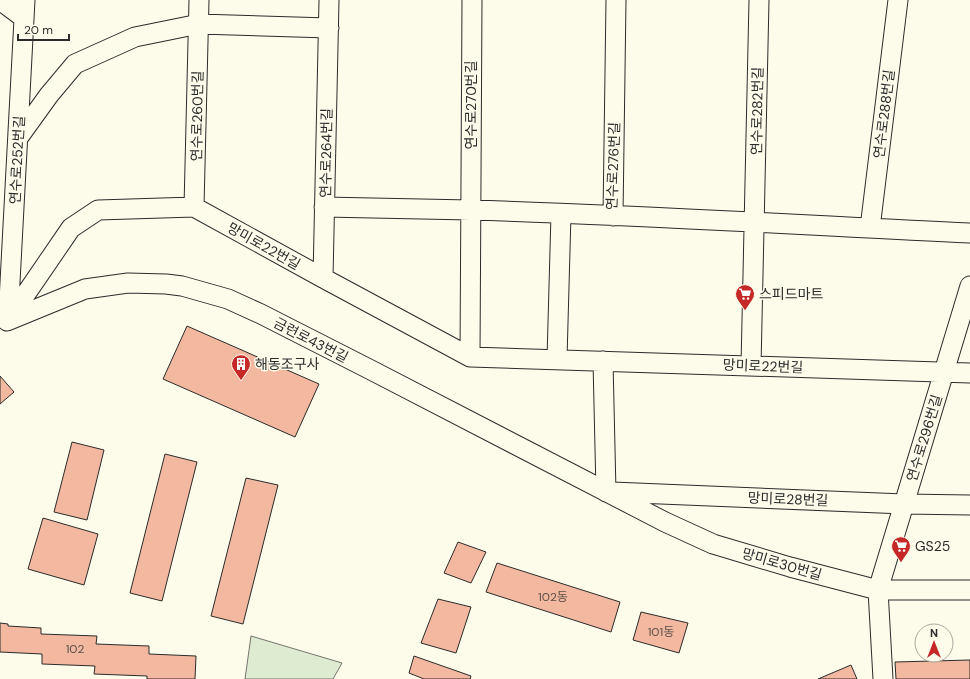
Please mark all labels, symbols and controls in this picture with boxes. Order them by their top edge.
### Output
scale bar [18,16,69,42]
text: 20 m [24,22,53,38]
street label: 연수로270번길 [462,60,480,150]
street label: 연수로282번길 [747,67,767,155]
street label: 연수로288번길 [870,69,898,159]
street label: 연수로260번길 [187,70,207,162]
street label: 연수로264번길 [316,108,336,198]
street label: 연수로252번길 [6,115,28,205]
street label: 연수로276번길 [602,122,624,210]
street label: 망미로22번길 [224,219,304,273]
supermarket icon: 스피드마트 [734,283,756,311]
place label: 스피드마트 [759,285,824,303]
street label: 금련로43번길 [271,314,351,366]
building icon: 해동조구사 [230,353,252,381]
place label: 해동조구사 [255,355,320,373]
street label: 망미로22번길 [722,356,804,376]
street label: 연수로296번길 [902,392,946,484]
street label: 망미로28번길 [747,489,829,509]
supermarket icon: GS25 [890,535,912,563]
place label: GS25 [915,537,950,555]
street label: 망미로30번길 [740,544,824,584]
house number: 102동 [538,589,568,605]
north arrow [914,623,954,663]
house number: 101동 [648,624,674,640]
text: N [930,626,938,640]
house number: 102 [66,641,84,657]

